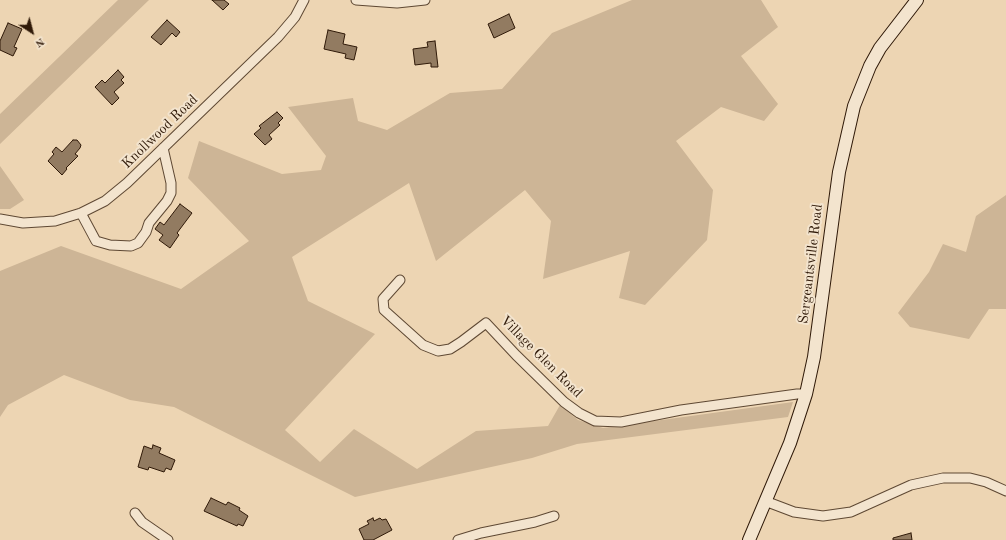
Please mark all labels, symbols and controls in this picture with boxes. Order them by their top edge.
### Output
north arrow [12,12,52,52]
text: N [33,35,46,49]
street label: Knollwood Road [119,92,201,172]
street label: Sergeantsville Road [795,203,827,325]
street label: Village Glen Road [496,312,586,402]

